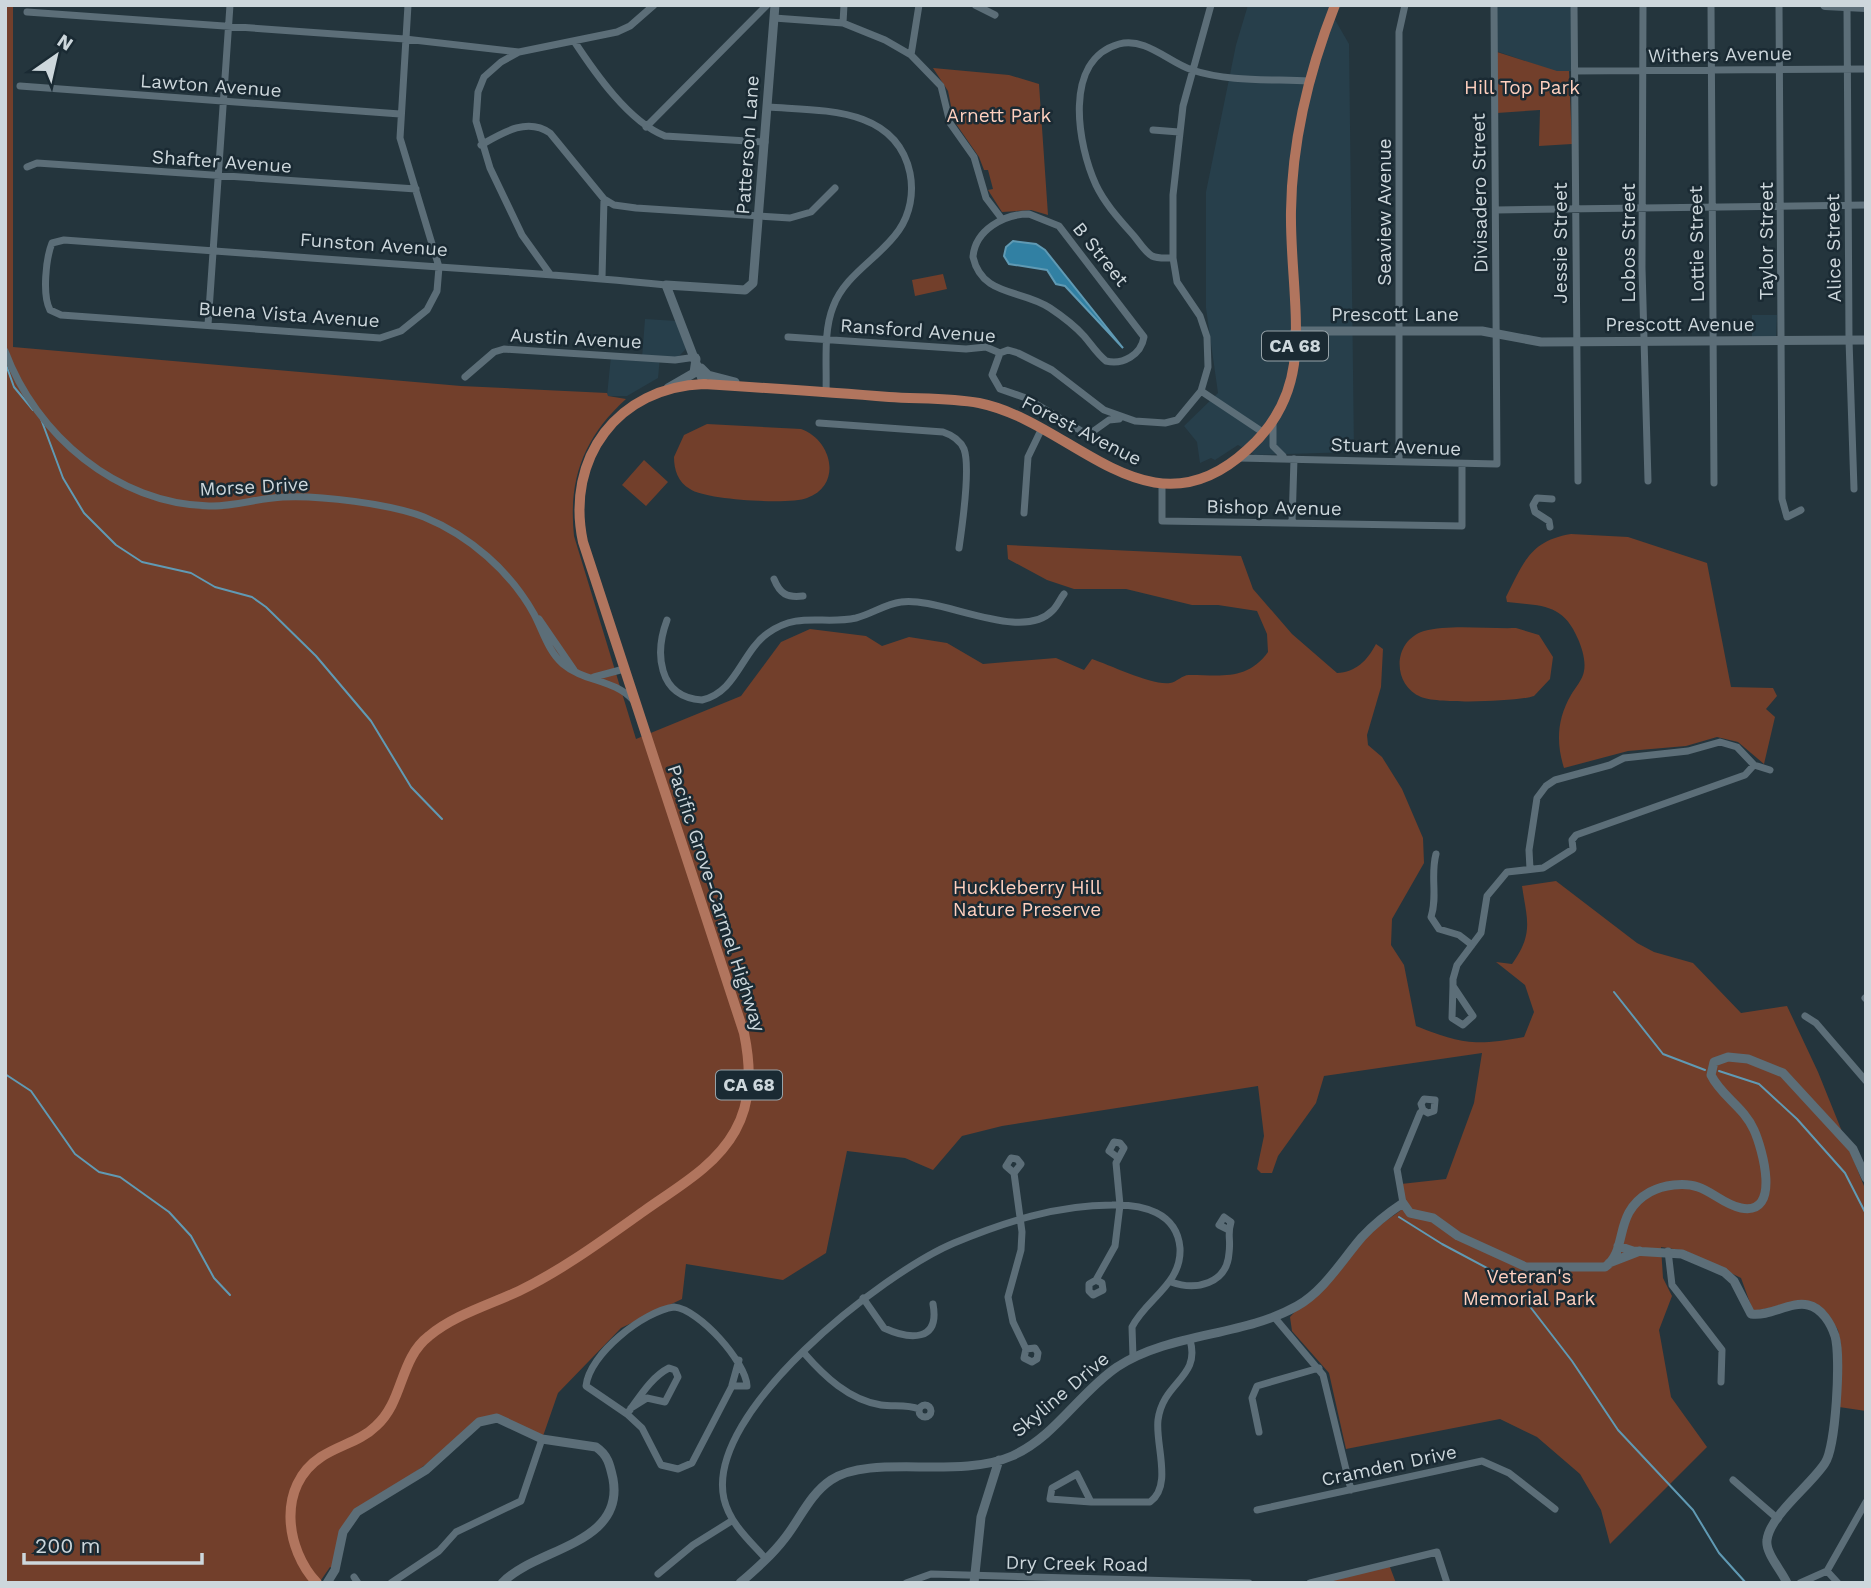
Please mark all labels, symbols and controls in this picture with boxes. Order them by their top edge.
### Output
north arrow [21,21,91,91]
text: N [53,29,77,56]
street label: Withers Avenue [1648,42,1792,67]
street label: Lawton Avenue [139,69,283,102]
street label: Patterson Lane [731,75,764,215]
park label: Hill Top Park [1464,76,1580,99]
park label: Arnett Park [947,104,1052,127]
street label: Divisadero Street [1467,113,1492,273]
street label: Seaview Avenue [1373,138,1396,286]
street label: Shafter Avenue [151,145,293,178]
street label: Jessie Street [1549,182,1572,304]
street label: Taylor Street [1755,182,1778,300]
street label: Lobos Street [1617,183,1640,303]
street label: Lottie Street [1684,185,1709,303]
street label: Alice Street [1821,193,1846,303]
street label: B Street [1068,218,1134,291]
street label: Funston Avenue [299,228,449,261]
street label: Buena Vista Avenue [198,297,380,332]
street label: Prescott Lane [1331,303,1459,326]
street label: Prescott Avenue [1605,313,1755,336]
street label: Ransford Avenue [839,314,997,347]
street label: Austin Avenue [510,324,642,353]
road number: CA 68 [1262,332,1328,360]
street label: Forest Avenue [1018,390,1145,470]
street label: Stuart Avenue [1330,433,1462,460]
street label: Morse Drive [199,472,309,501]
street label: Bishop Avenue [1206,495,1342,520]
street label: Pacific Grove-Carmel Highway [662,762,771,1035]
park label: Huckleberry Hill Nature Preserve [953,876,1101,921]
road number: CA 68 [716,1070,782,1100]
park label: Veteran's Memorial Park [1463,1265,1596,1310]
street label: Skyline Drive [1007,1347,1114,1442]
street label: Cramden Drive [1319,1440,1459,1491]
scale bar [24,1522,203,1566]
text: 200 m [35,1533,101,1558]
street label: Dry Creek Road [1005,1551,1149,1576]

